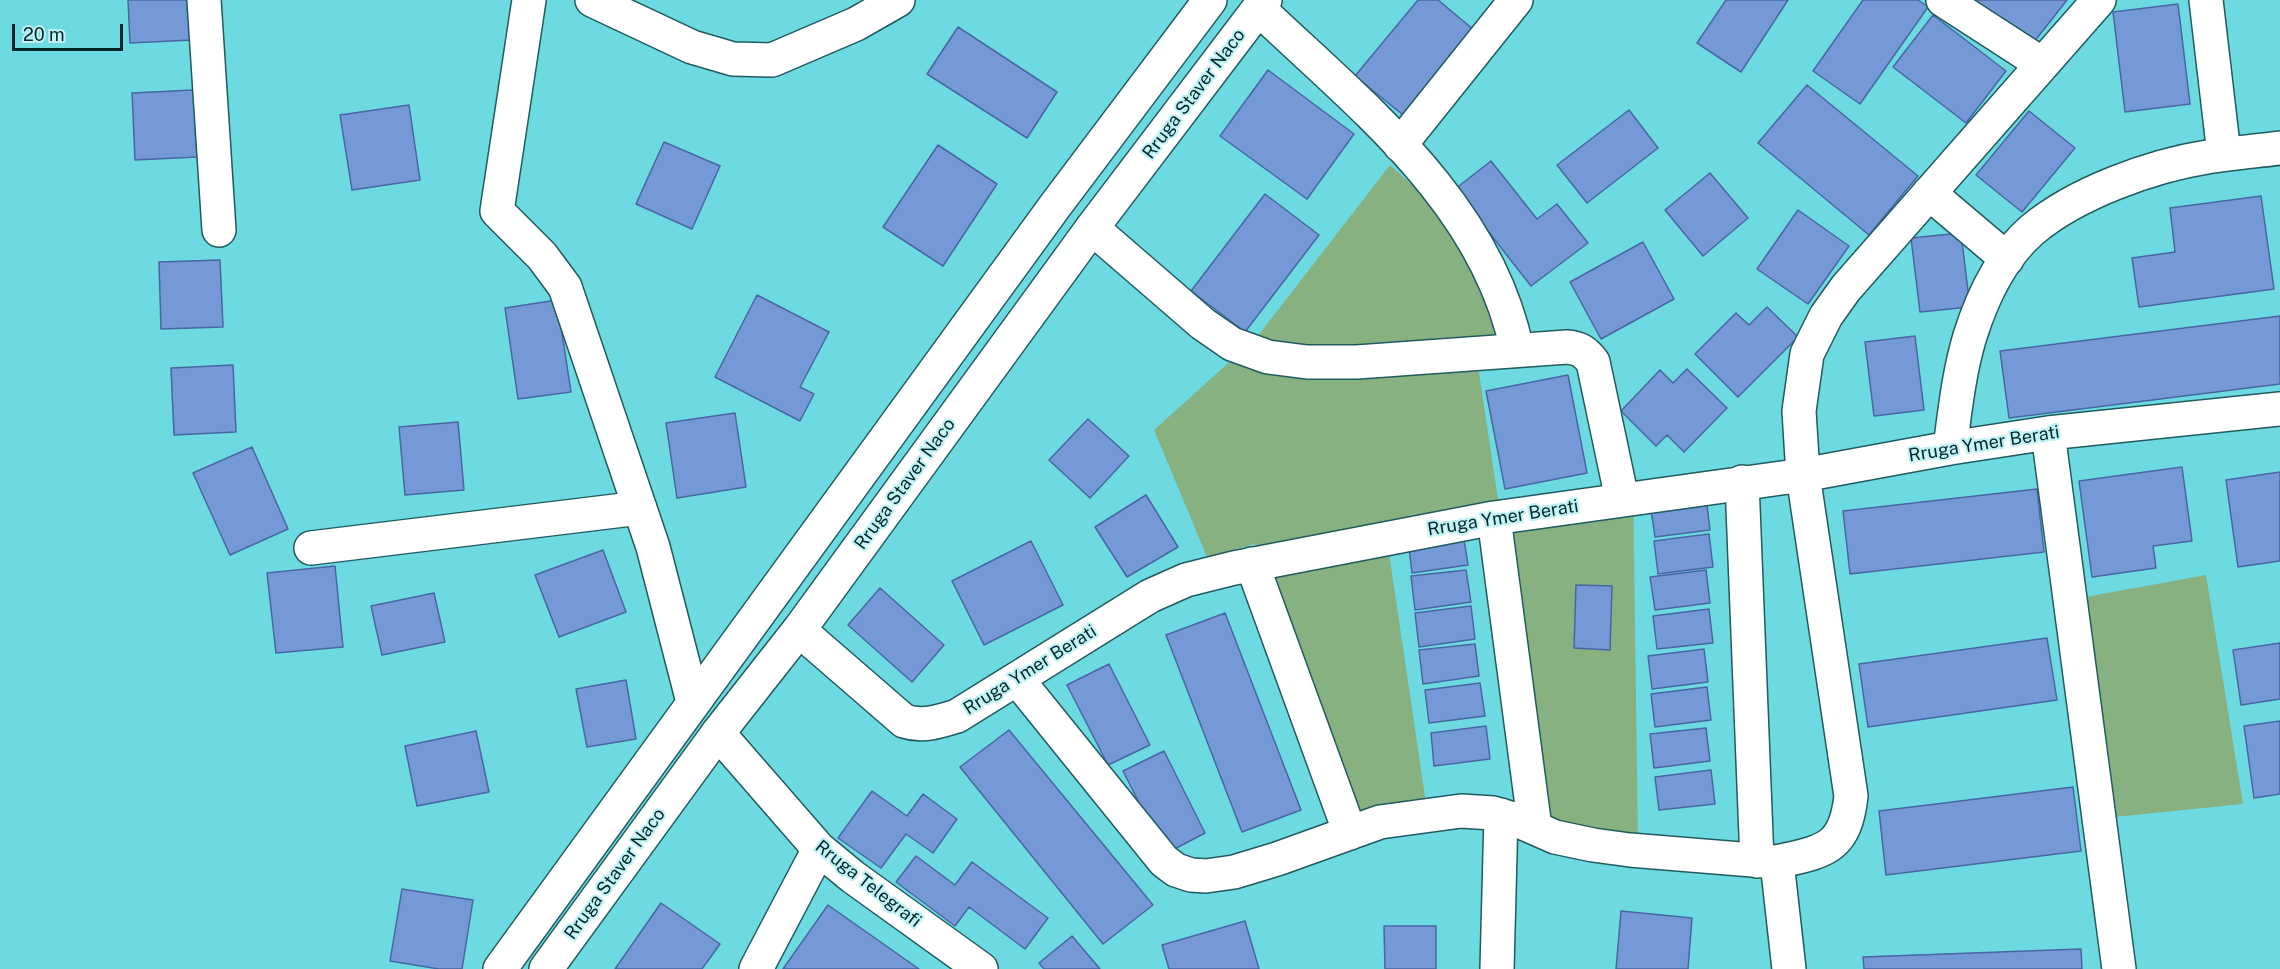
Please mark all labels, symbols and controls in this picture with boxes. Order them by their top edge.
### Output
scale bar [15,12,126,50]
text: 20 m [23,24,65,45]
street label: Rruga Staver Naco [1138,25,1250,163]
street label: Rruga Staver Naco [850,414,960,554]
street label: Rruga Ymer Berati [1907,421,2061,467]
street label: Rruga Ymer Berati [1426,495,1580,541]
street label: Rruga Ymer Berati [960,620,1100,720]
street label: Rruga Staver Naco [560,804,670,944]
street label: Rruga Telegrafi [811,836,925,932]

